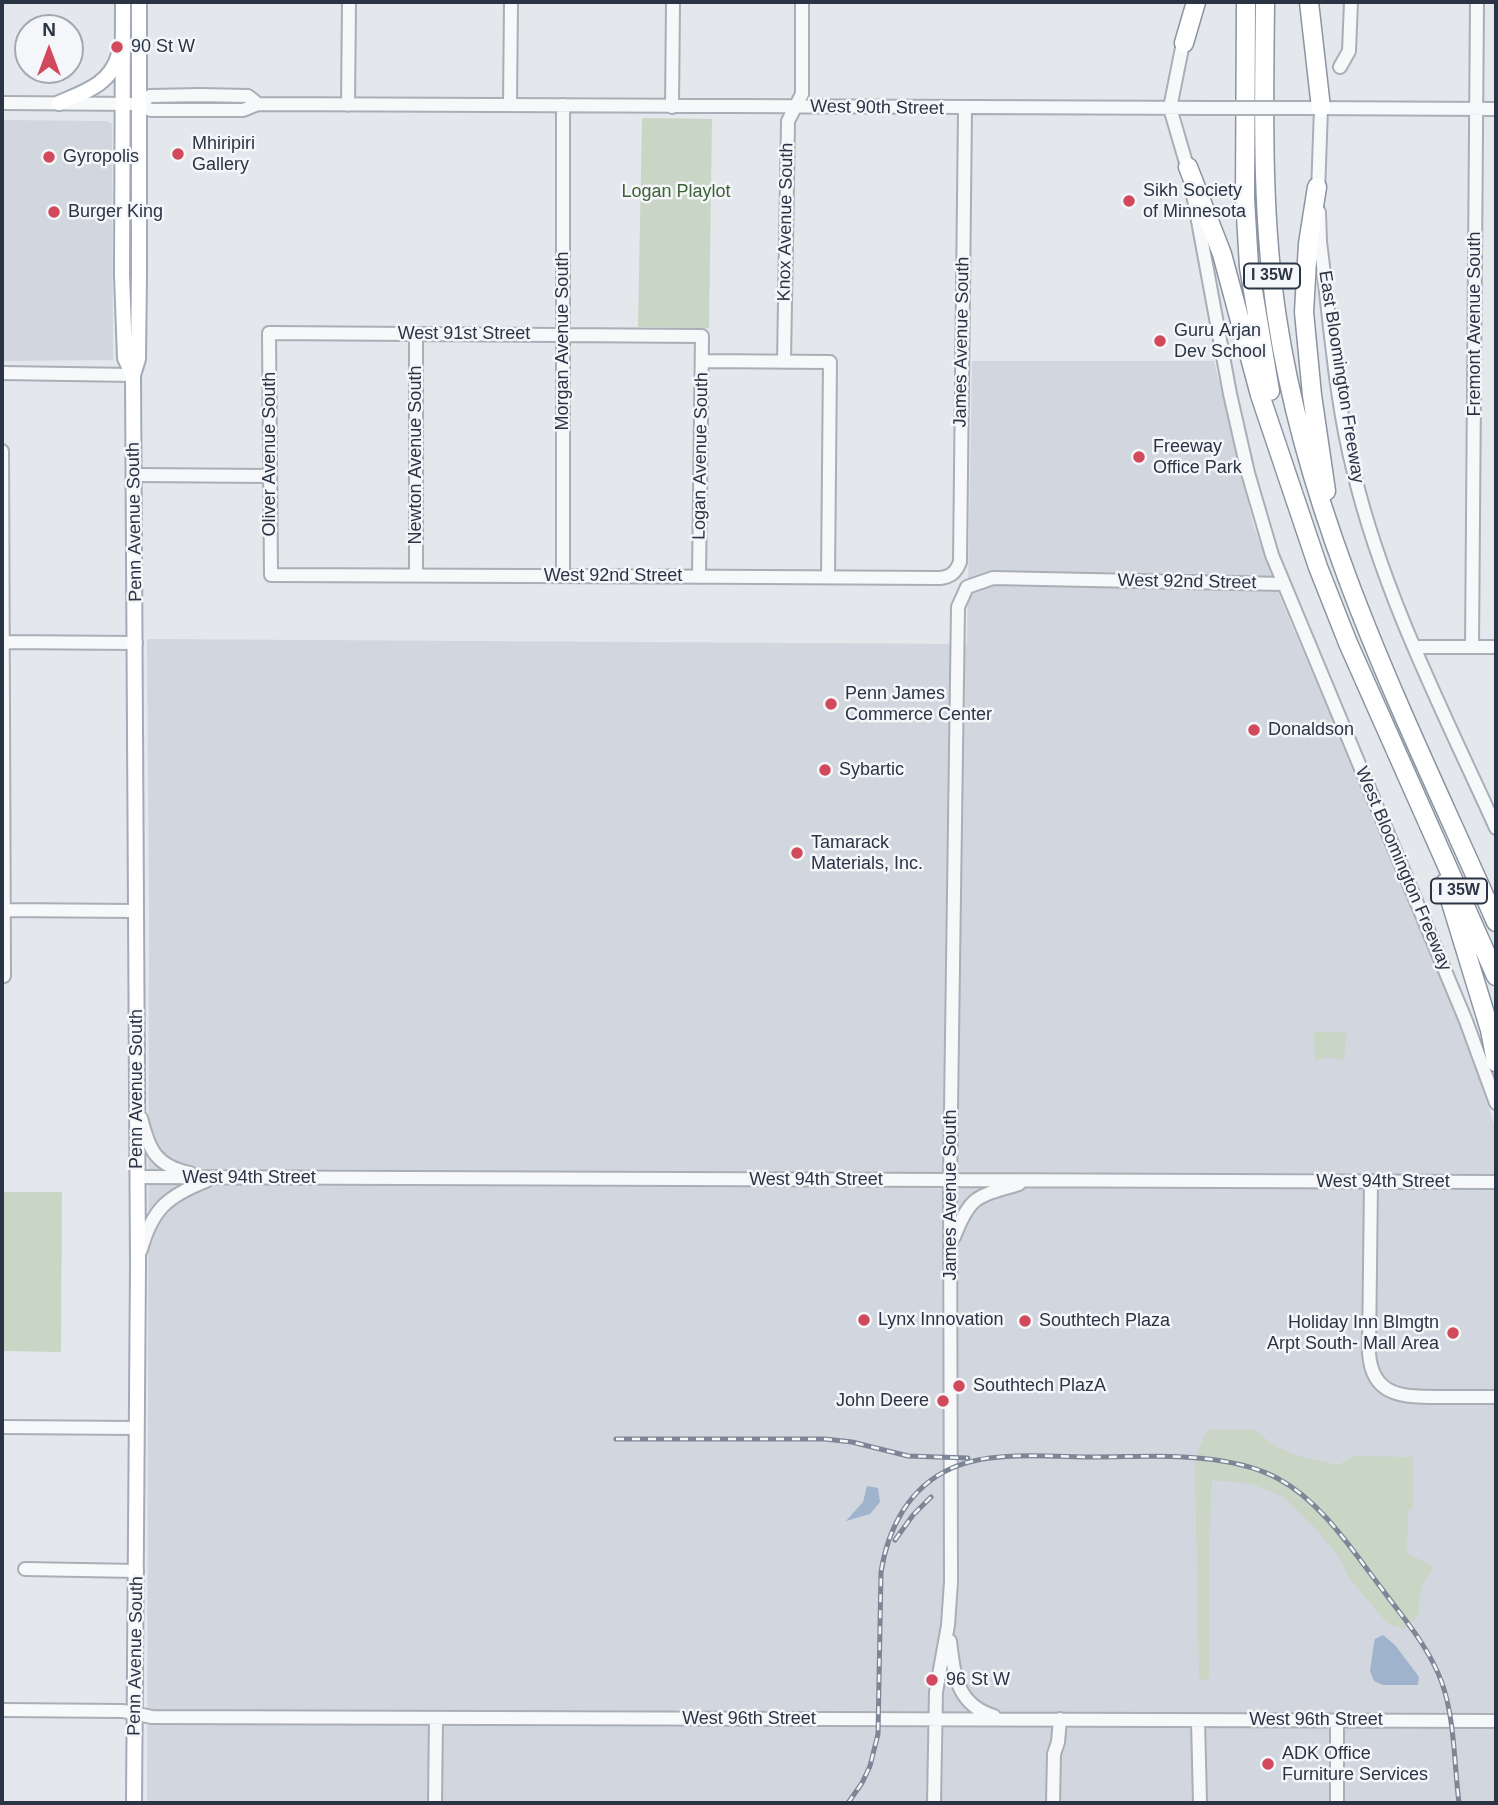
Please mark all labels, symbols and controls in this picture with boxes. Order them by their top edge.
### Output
north arrow [14,14,84,84]
text: N [42,19,56,40]
place label: 90 St W [131,36,195,58]
marker: 90 St W [109,39,125,55]
street label: West 90th Street [810,96,944,120]
place label: Mhiripiri Gallery [192,133,255,176]
street label: Knox Avenue South [774,142,798,302]
place label: Gyropolis [63,146,139,168]
marker: Mhiripiri Gallery [170,146,186,162]
marker: Gyropolis [41,149,57,165]
place label: Sikh Society of Minnesota [1143,180,1246,222]
park label: Logan Playlot [621,181,731,203]
marker: Sikh Society of Minnesota [1121,193,1137,209]
place label: Burger King [68,201,163,223]
marker: Burger King [46,204,62,220]
street label: Fremont Avenue South [1464,232,1486,416]
street label: Morgan Avenue South [552,252,574,430]
street label: James Avenue South [950,256,974,428]
road number: I 35W [1244,264,1300,288]
street label: East Bloomington Freeway [1314,269,1368,485]
place label: Guru Arjan Dev School [1174,320,1266,362]
street label: West 91st Street [398,323,530,345]
marker: Guru Arjan Dev School [1152,333,1168,349]
street label: Newton Avenue South [405,366,427,544]
street label: Oliver Avenue South [259,372,281,536]
street label: Logan Avenue South [689,372,713,540]
place label: Freeway Office Park [1153,436,1242,478]
street label: Penn Avenue South [123,442,147,602]
marker: Freeway Office Park [1131,449,1147,465]
street label: West 92nd Street [544,565,682,587]
street label: West 92nd Street [1117,570,1257,594]
place label: Penn James Commerce Center [845,683,992,726]
marker: Penn James Commerce Center [823,696,839,712]
place label: Donaldson [1268,719,1354,741]
marker: Donaldson [1246,722,1262,738]
place label: Sybartic [839,759,904,781]
marker: Sybartic [817,762,833,778]
street label: West Bloomington Freeway [1350,764,1456,974]
place label: Tamarack Materials, Inc. [811,832,923,874]
marker: Tamarack Materials, Inc. [789,845,805,861]
road number: I 35W [1431,878,1487,904]
street label: Penn Avenue South [126,1009,148,1169]
street label: James Avenue South [940,1110,962,1280]
street label: West 94th Street [182,1167,316,1189]
street label: West 94th Street [749,1169,883,1191]
street label: West 94th Street [1316,1171,1450,1193]
place label: Lynx Innovation [878,1309,1003,1331]
place label: Southtech Plaza [1039,1310,1170,1332]
marker: Lynx Innovation [856,1312,872,1328]
place label: Holiday Inn Blmgtn Arpt South- Mall Area [1267,1312,1439,1354]
marker: Southtech Plaza [1017,1313,1033,1329]
marker: Holiday Inn Blmgtn Arpt South- Mall Area [1445,1325,1461,1341]
place label: Southtech PlazA [973,1375,1106,1397]
marker: Southtech PlazA [951,1378,967,1394]
place label: John Deere [836,1390,929,1412]
marker: John Deere [935,1393,951,1409]
street label: Penn Avenue South [124,1576,148,1736]
place label: 96 St W [946,1669,1010,1691]
marker: 96 St W [924,1672,940,1688]
street label: West 96th Street [682,1708,816,1730]
street label: West 96th Street [1249,1709,1383,1731]
place label: ADK Office Furniture Services [1282,1743,1428,1786]
marker: ADK Office Furniture Services [1260,1756,1276,1772]

